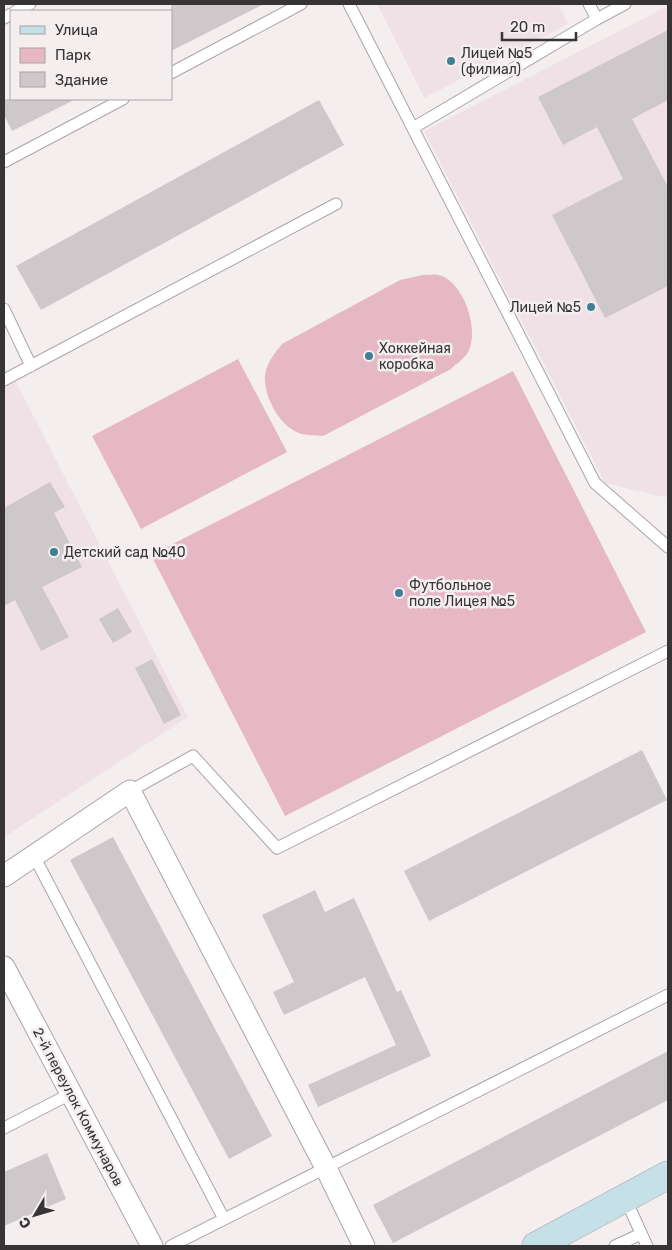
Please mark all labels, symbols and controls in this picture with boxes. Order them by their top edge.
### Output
legend [10,10,172,100]
scale bar [502,10,576,42]
text: 20 m [510,18,545,36]
text: Улица [55,21,98,39]
place label: Лицей №5 (филиал) [461,45,532,78]
text: Парк [55,46,91,64]
marker: Лицей №5 (филиал) [445,55,457,67]
text: Здание [55,71,108,89]
place label: Лицей №5 [510,299,581,316]
marker: Лицей №5 [585,301,597,313]
place label: Хоккейная коробка [379,340,451,373]
marker: Хоккейная коробка [363,350,375,362]
place label: Детский сад №40 [64,544,186,561]
marker: Детский сад №40 [48,546,60,558]
place label: Футбольное поле Лицея №5 [409,577,515,610]
marker: Футбольное поле Лицея №5 [393,587,405,599]
street label: 2-й переулок Коммунаров [29,1025,127,1189]
north arrow [10,1190,60,1240]
text: С [15,1213,35,1232]

